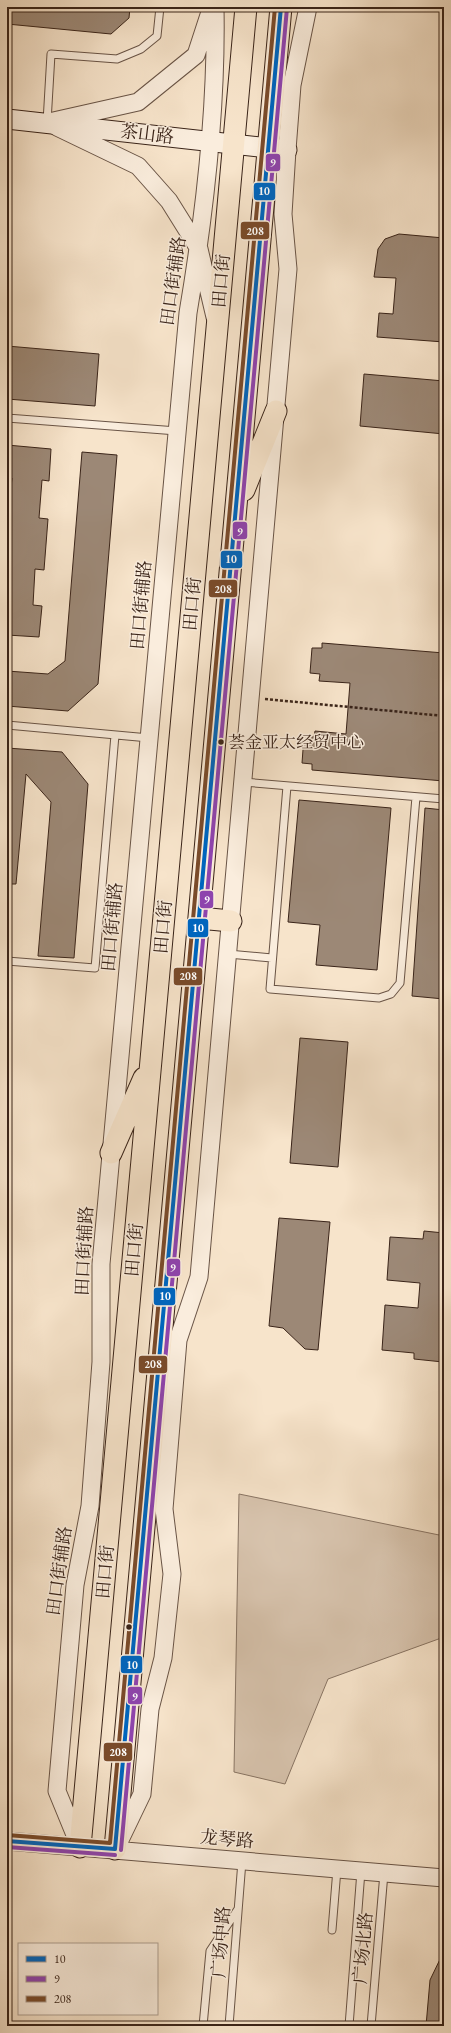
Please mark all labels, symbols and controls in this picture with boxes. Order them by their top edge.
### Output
street label: 茶山路 [119,119,175,148]
line badge: 9 [265,153,281,172]
text: 9 [270,155,276,169]
line badge: 10 [253,182,276,201]
text: 10 [258,184,270,198]
line badge: 208 [240,221,270,240]
text: 208 [246,224,264,238]
street label: 田口街辅路 [155,235,190,327]
street label: 田口街 [207,253,234,309]
line badge: 9 [232,521,248,540]
text: 9 [237,524,243,538]
line badge: 10 [220,550,243,569]
text: 10 [225,552,237,566]
street label: 田口街辅路 [125,559,156,651]
street label: 田口街 [178,576,205,632]
line badge: 208 [208,579,238,598]
text: 208 [214,582,232,596]
place label: 荟金亚太经贸中心 [228,731,364,753]
marker: 荟金亚太经贸中心 [216,737,226,747]
street label: 田口街辅路 [96,881,127,973]
line badge: 9 [199,890,214,909]
text: 9 [204,892,210,906]
street label: 田口街 [149,899,176,955]
line badge: 10 [187,918,209,938]
text: 10 [192,921,204,935]
line badge: 208 [173,967,203,986]
text: 208 [179,969,197,983]
street label: 田口街辅路 [70,1205,97,1297]
street label: 田口街 [120,1222,147,1278]
line badge: 9 [166,1258,181,1277]
text: 9 [170,1260,176,1274]
line badge: 10 [153,1287,176,1306]
text: 10 [159,1289,171,1303]
line badge: 208 [138,1355,168,1374]
text: 208 [144,1357,162,1371]
street label: 田口街辅路 [41,1525,76,1617]
street label: 田口街 [91,1544,118,1600]
unlabelled marker [124,1622,134,1632]
line badge: 10 [120,1655,143,1674]
text: 10 [126,1658,138,1672]
line badge: 9 [127,1686,143,1705]
text: 9 [132,1689,138,1703]
line badge: 208 [103,1742,133,1762]
text: 208 [109,1745,127,1759]
street label: 龙琴路 [199,1825,255,1852]
street label: 广场中路 [207,1905,234,1979]
street label: 广场北路 [348,1911,377,1985]
legend [18,1943,158,2015]
text: 10 [54,1951,66,1967]
text: 9 [54,1971,60,1987]
text: 208 [54,1991,72,2007]

